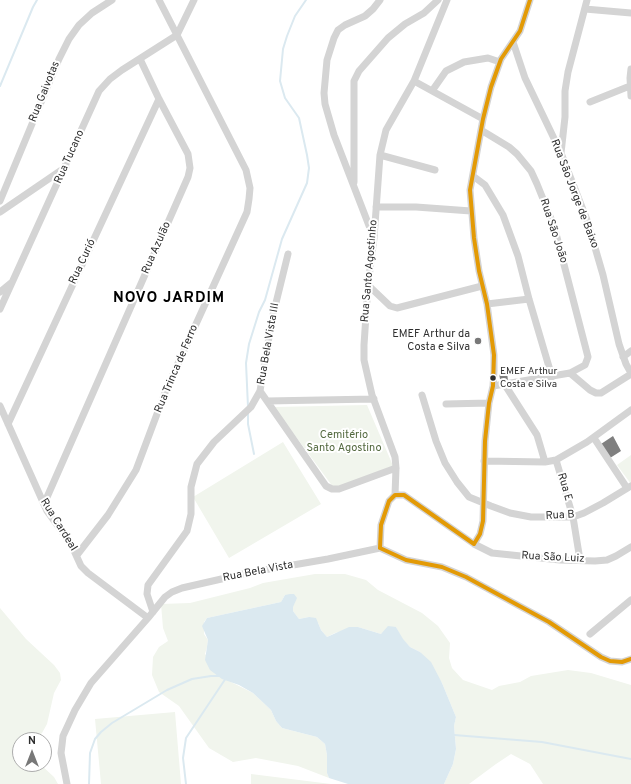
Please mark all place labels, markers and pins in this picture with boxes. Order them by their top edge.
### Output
place label: EMEF Arthur da Costa e Silva [392,328,470,354]
marker: EMEF Arthur da Costa e Silva [473,336,483,346]
place label: EMEF Arthur Costa e Silva [500,366,557,390]
marker: EMEF Arthur Costa e Silva [488,373,498,383]

